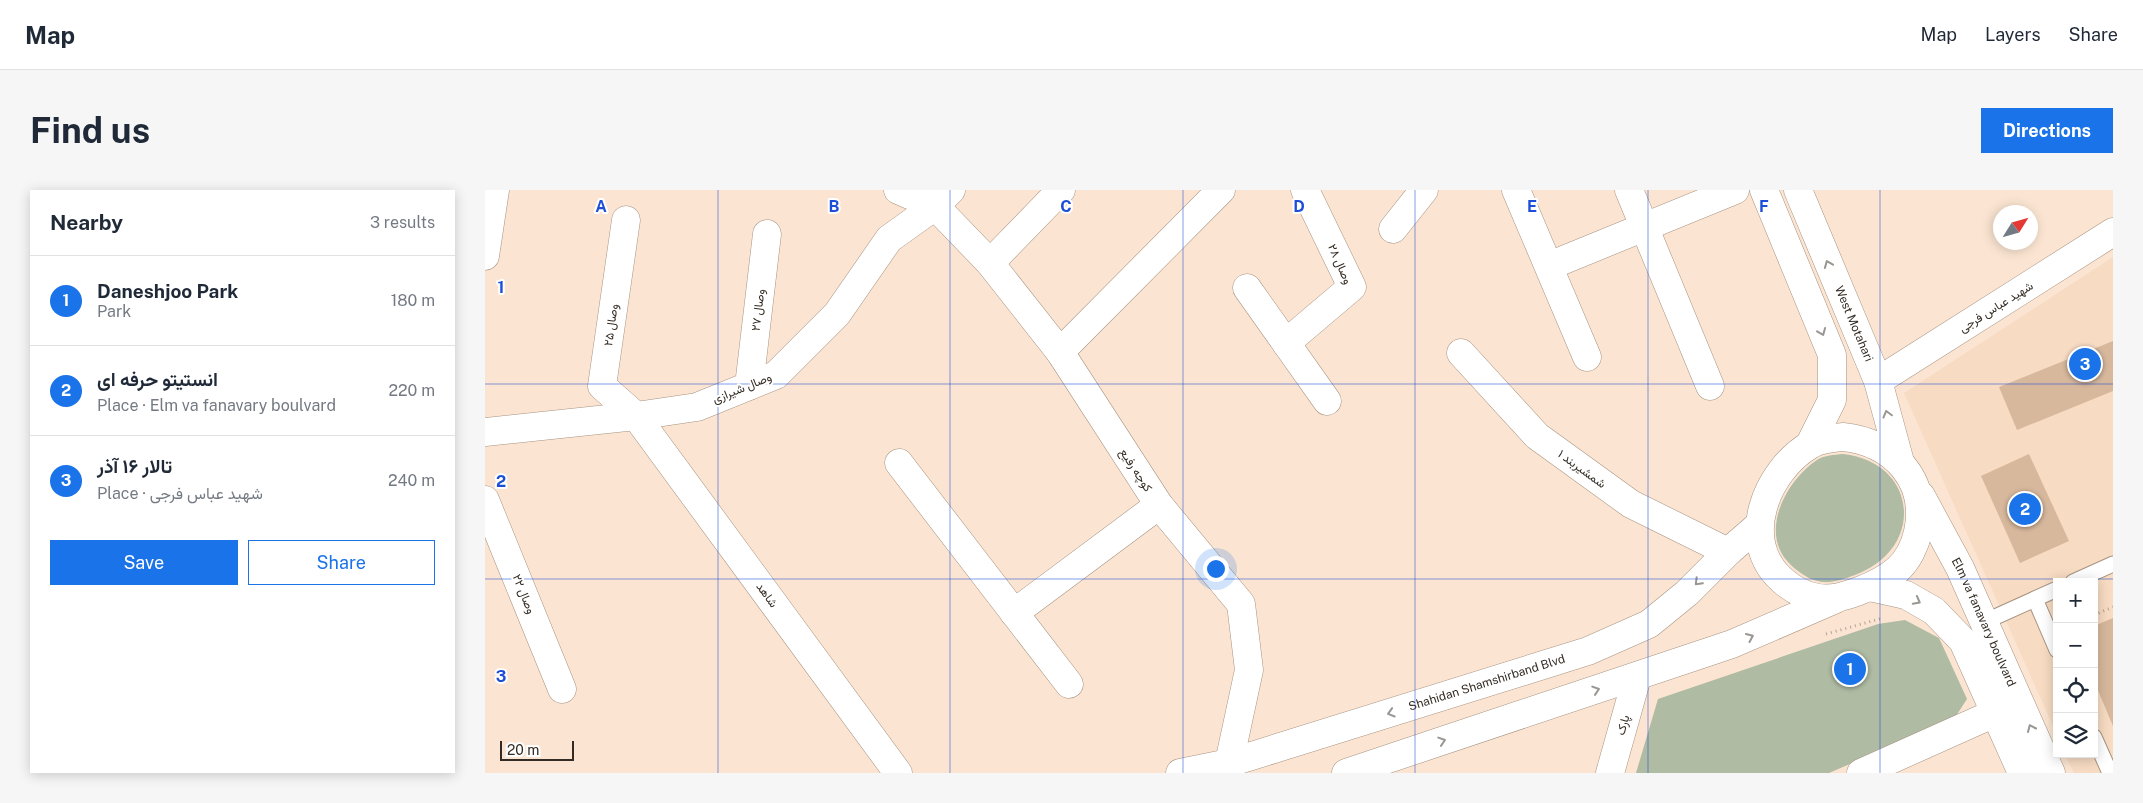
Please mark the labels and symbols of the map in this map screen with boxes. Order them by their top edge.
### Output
text: A [595,197,607,216]
text: B [829,197,840,216]
text: C [1060,197,1072,216]
text: D [1293,197,1305,216]
text: E [1527,197,1537,216]
text: F [1759,197,1769,216]
north arrow [1993,205,2038,250]
street label: وصال ۲۸ [1324,242,1355,287]
one-way arrow [1823,260,1833,268]
text: 1 [498,278,504,297]
street label: شهید عباس فرجی [1956,279,2036,336]
street label: West Motahari [1832,284,1876,364]
street label: وصال ۲۷ [748,288,769,332]
street label: وصال ۲۵ [601,303,622,347]
one-way arrow [1816,327,1827,336]
pin: 3 [2069,345,2101,383]
street label: وصال شیرازی [710,370,774,407]
one-way arrow [1882,410,1893,419]
street label: کوچه رفیع [1115,446,1155,495]
street label: شمشیربند ۱ [1555,447,1609,492]
text: 2 [496,472,506,491]
pin: 2 [2009,490,2041,528]
street label: Elm va fanavary boulvard [1949,555,2019,689]
your location [1203,556,1229,582]
street label: وصال ۲۲ [509,572,538,616]
one-way arrow [1695,577,1704,586]
street label: شاهد [753,580,781,610]
one-way arrow [1911,595,1920,605]
one-way arrow [1745,632,1754,643]
pin: 1 [1834,650,1866,688]
street label: Shahidan Shamshirband Blvd [1407,652,1567,714]
text: 3 [496,667,506,686]
one-way arrow [1592,686,1600,696]
one-way arrow [1387,707,1395,717]
street label: پارک [1613,713,1634,737]
one-way arrow [2026,724,2037,733]
one-way arrow [1437,737,1446,747]
scale bar [500,738,574,761]

